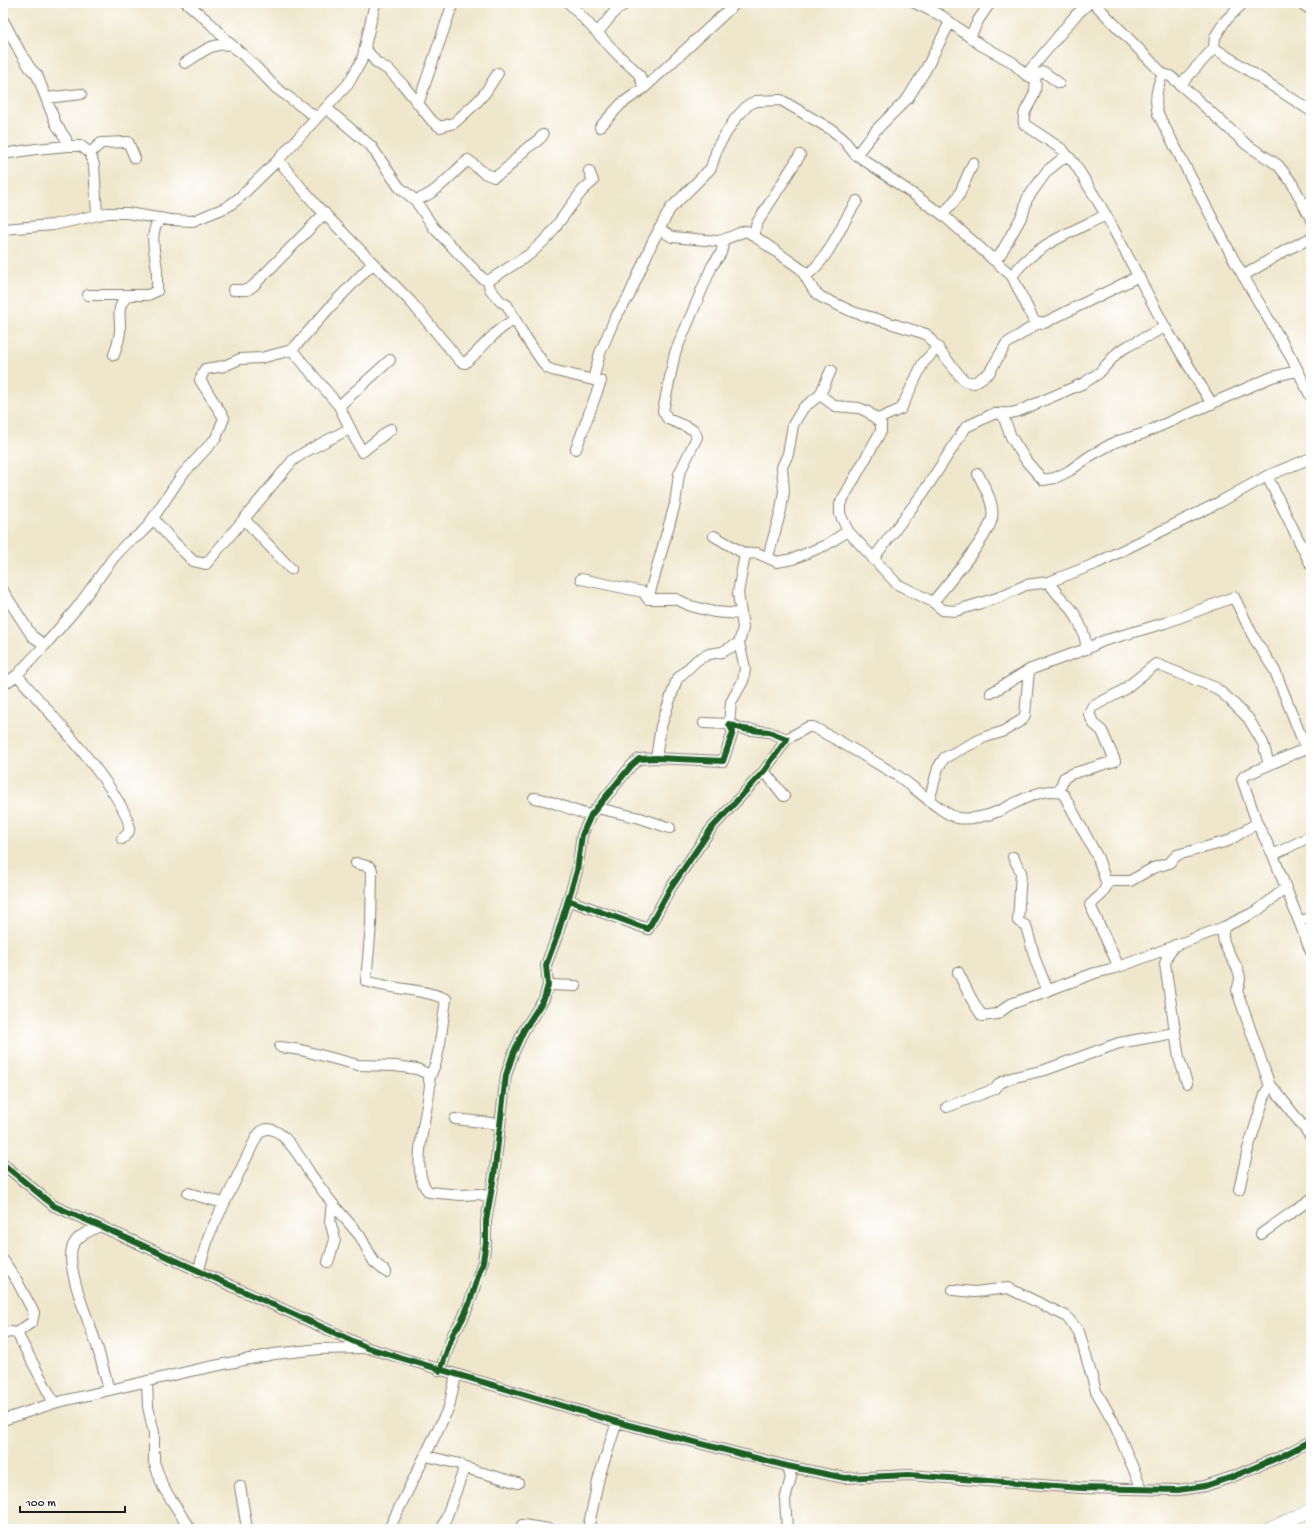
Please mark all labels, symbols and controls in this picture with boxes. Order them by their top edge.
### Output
scale bar [20,1488,125,1514]
text: 100 m [25,1497,56,1511]

